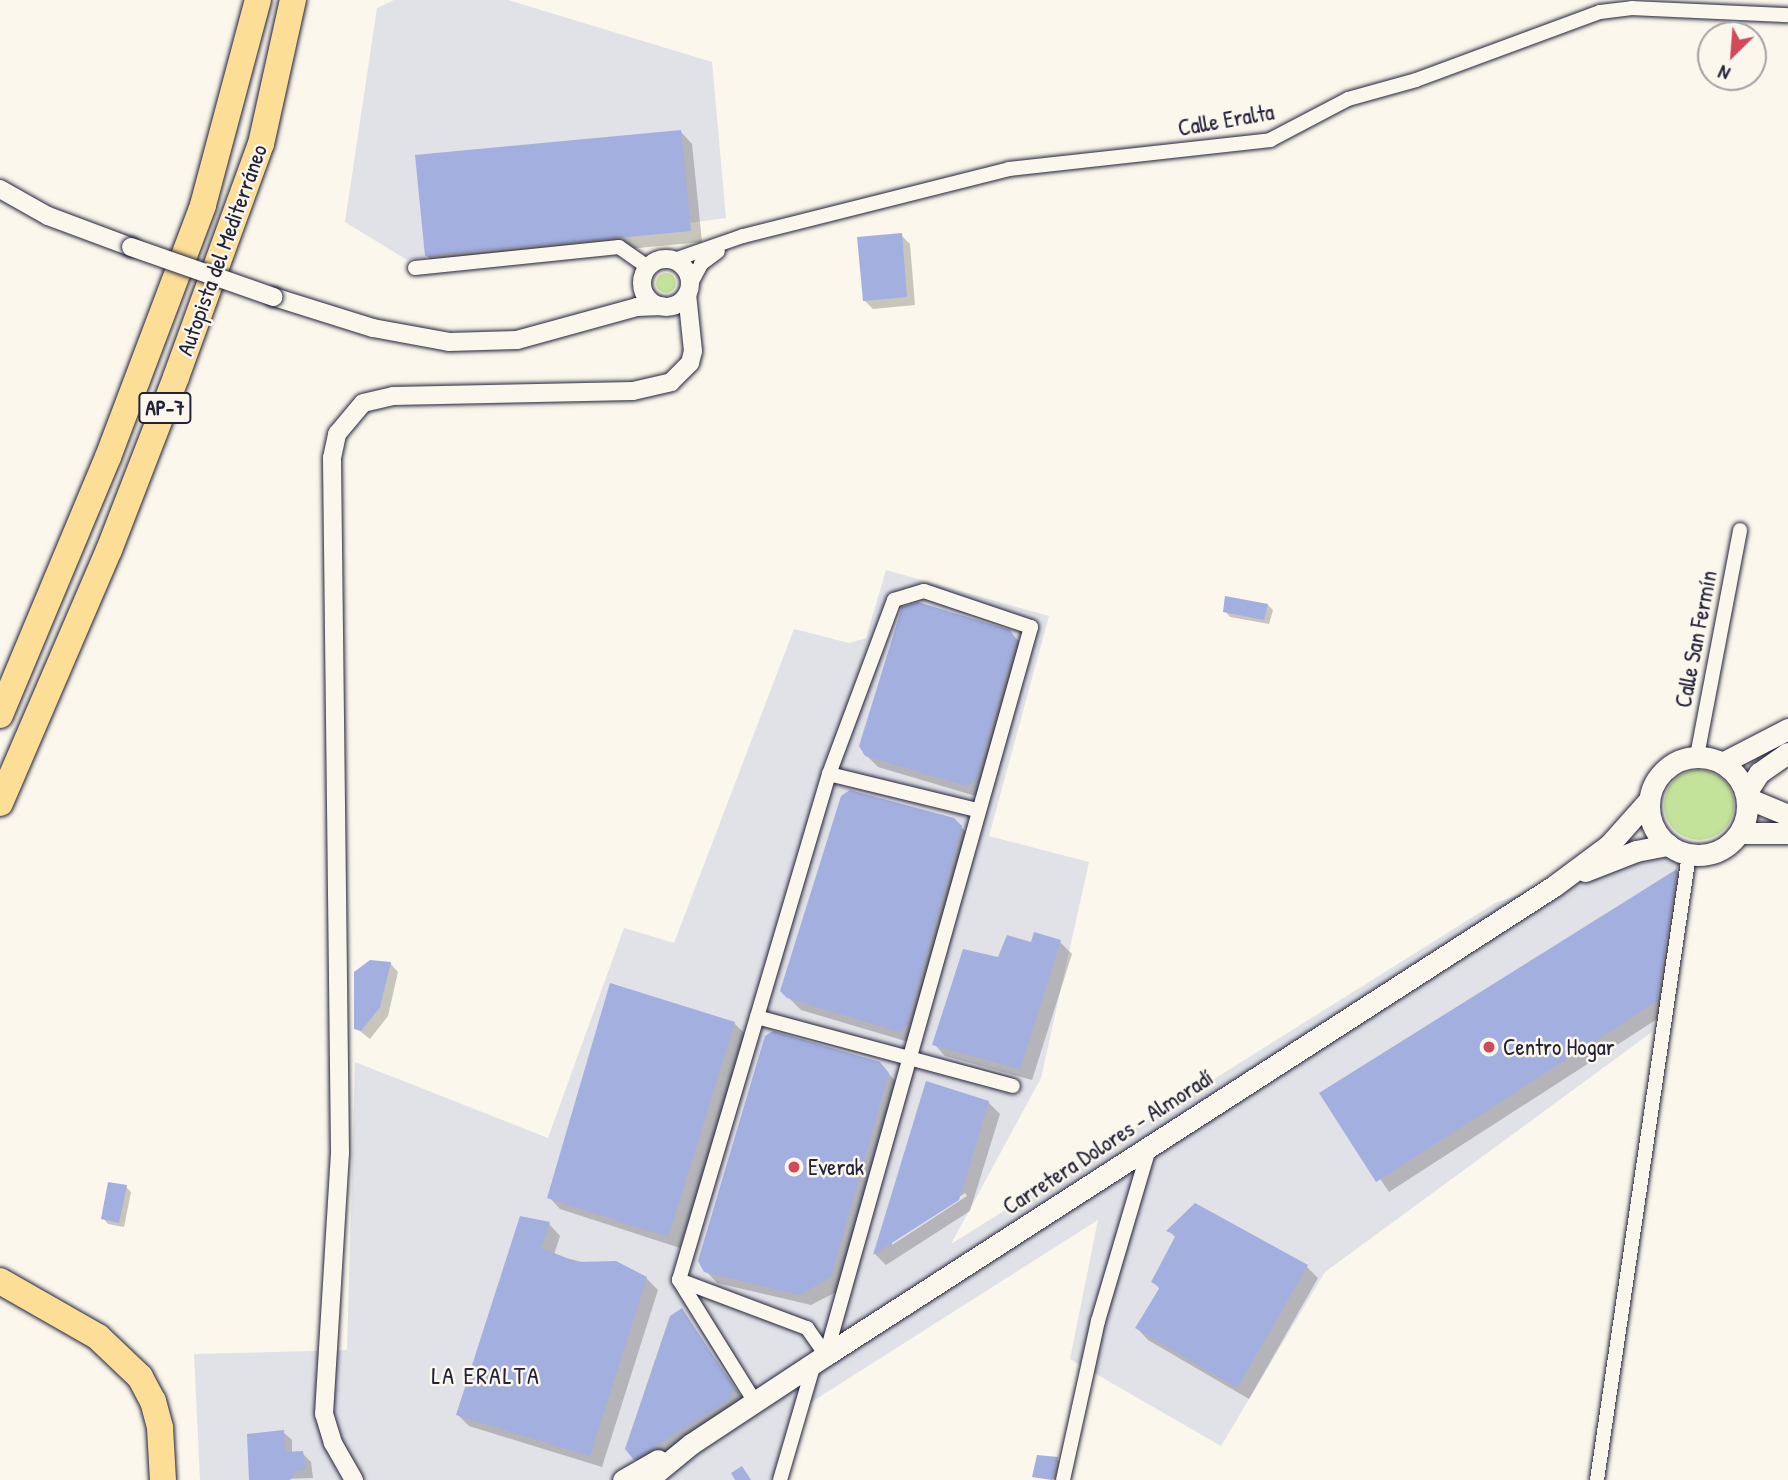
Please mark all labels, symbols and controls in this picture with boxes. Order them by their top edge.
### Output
north arrow [1697,21,1767,91]
text: N [1714,59,1734,87]
street label: Calle Eralta [1176,98,1276,142]
street label: Autopista del Mediterráneo [171,141,273,359]
road number: AP-7 [137,390,193,426]
street label: Calle San Fermín [1669,568,1723,710]
place label: Centro Hogar [1503,1033,1615,1061]
marker: Centro Hogar [1481,1039,1497,1055]
street label: Carretera Dolores - Almoradí [998,1064,1218,1220]
place label: Everak [808,1153,864,1181]
marker: Everak [786,1159,802,1175]
district label: LA ERALTA [433,1362,539,1390]

